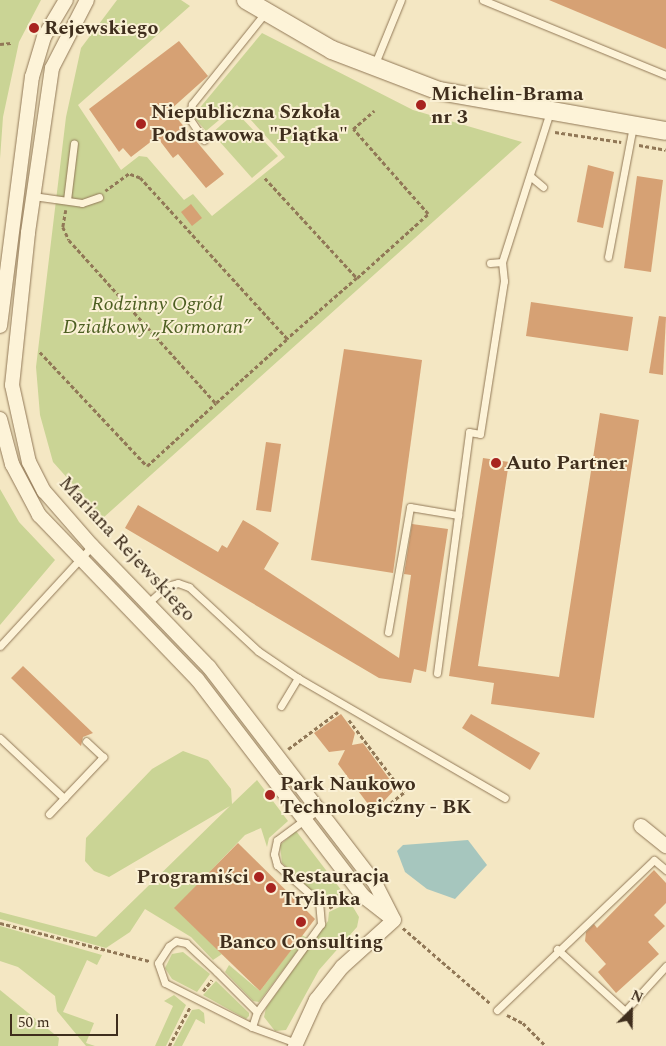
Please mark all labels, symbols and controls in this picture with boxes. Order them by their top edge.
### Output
place label: Rejewskiego [44,16,158,40]
marker: Rejewskiego [28,22,40,34]
place label: Michelin-Brama nr 3 [431,82,584,129]
marker: Michelin-Brama nr 3 [415,99,427,111]
place label: Niepubliczna Szkoła Podstawowa "Piątka" [151,100,348,147]
marker: Niepubliczna Szkoła Podstawowa "Piątka" [135,118,147,130]
park label: Rodzinny Ogród Działkowy „Kormoran” [63,293,251,340]
place label: Auto Partner [506,451,627,475]
marker: Auto Partner [490,457,502,469]
street label: Mariana Rejewskiego [53,471,201,627]
place label: Park Naukowo Technologiczny - BK [280,772,472,819]
marker: Park Naukowo Technologiczny - BK [264,789,276,801]
place label: Restauracja Trylinka [281,864,389,911]
place label: Programiści [137,865,249,889]
marker: Programiści [253,871,265,883]
marker: Restauracja Trylinka [265,882,277,894]
marker: Banco Consulting [295,916,307,928]
place label: Banco Consulting [219,930,383,954]
text: N [628,985,646,1009]
north arrow [606,986,656,1036]
scale bar [12,1004,120,1036]
text: 50 m [18,1011,50,1034]

